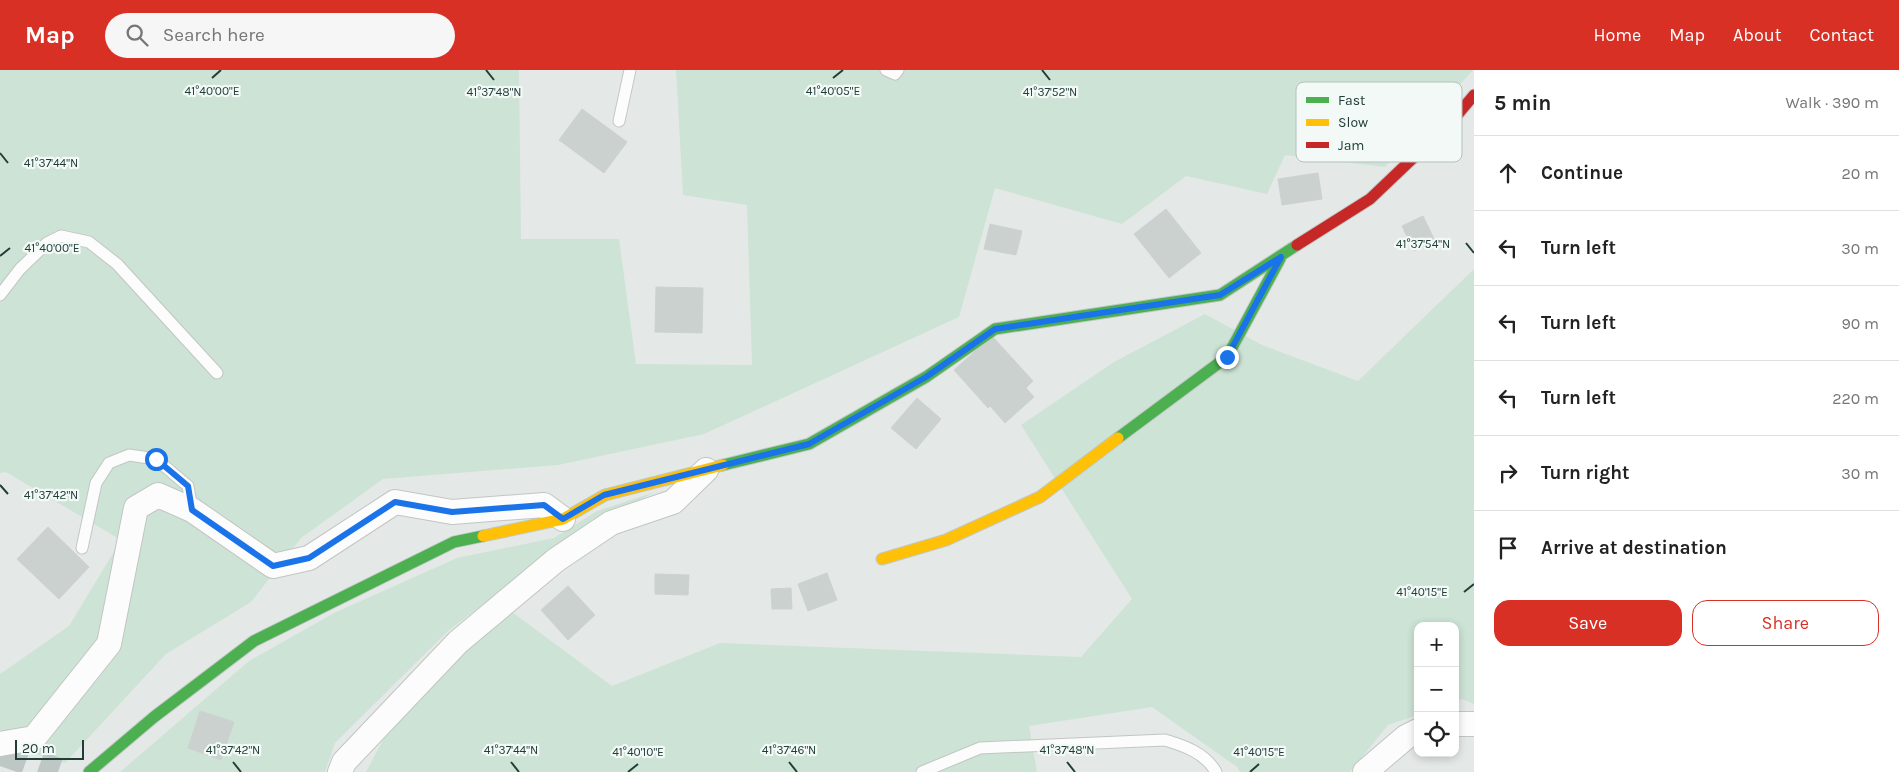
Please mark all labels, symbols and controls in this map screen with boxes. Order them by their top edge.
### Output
search box [105,13,455,58]
text: Map [25,21,75,49]
icon: search [123,21,151,49]
text: Search here [163,24,265,46]
text: Home [1593,24,1641,46]
text: Map [1669,24,1705,46]
text: About [1733,24,1782,46]
text: Contact [1810,24,1874,46]
legend [1296,82,1462,162]
text: 41°40'00"E [185,84,239,98]
text: 41°40'05"E [806,84,860,98]
text: 41°37'48"N [466,85,522,99]
text: 41°37'52"N [1023,85,1077,99]
text: 5 min [1494,91,1551,115]
text: Fast [1338,92,1365,109]
text: Walk · 390 m [1785,93,1879,112]
text: Slow [1338,114,1368,131]
text: Jam [1338,137,1364,154]
text: 41°37'44"N [24,156,78,170]
icon: ahead [1494,159,1522,187]
text: Continue [1541,162,1623,184]
text: 20 m [1841,164,1879,183]
icon: left [1494,234,1522,262]
text: 41°37'54"N [1396,237,1450,251]
text: Turn left [1541,237,1616,259]
text: 30 m [1841,239,1879,258]
text: 41°40'00"E [25,241,79,255]
icon: left [1494,309,1522,337]
text: Turn left [1541,312,1616,334]
text: 90 m [1841,314,1879,333]
route end [1216,346,1239,369]
icon: left [1494,384,1522,412]
text: Turn left [1541,387,1616,409]
text: 220 m [1832,389,1879,408]
route start [145,448,168,471]
icon: right [1494,459,1522,487]
text: Turn right [1541,462,1630,484]
text: 30 m [1841,464,1879,483]
text: 41°37'42"N [24,488,78,502]
icon: arrive [1494,534,1522,562]
text: Arrive at destination [1541,537,1727,559]
text: 41°40'15"E [1396,585,1448,599]
button: Save [1494,600,1682,646]
button: Share [1692,600,1879,646]
map controls [1414,622,1459,757]
button: + [1414,622,1459,667]
button: − [1414,667,1459,712]
button: locate [1414,712,1459,757]
scale bar [15,737,84,760]
text: 20 m [22,740,55,757]
text: 41°37'42"N [206,743,260,757]
text: 41°37'44"N [484,743,538,757]
text: 41°37'46"N [762,743,816,757]
text: 41°37'48"N [1039,743,1095,757]
text: 41°40'10"E [612,745,664,759]
text: 41°40'15"E [1233,745,1285,759]

